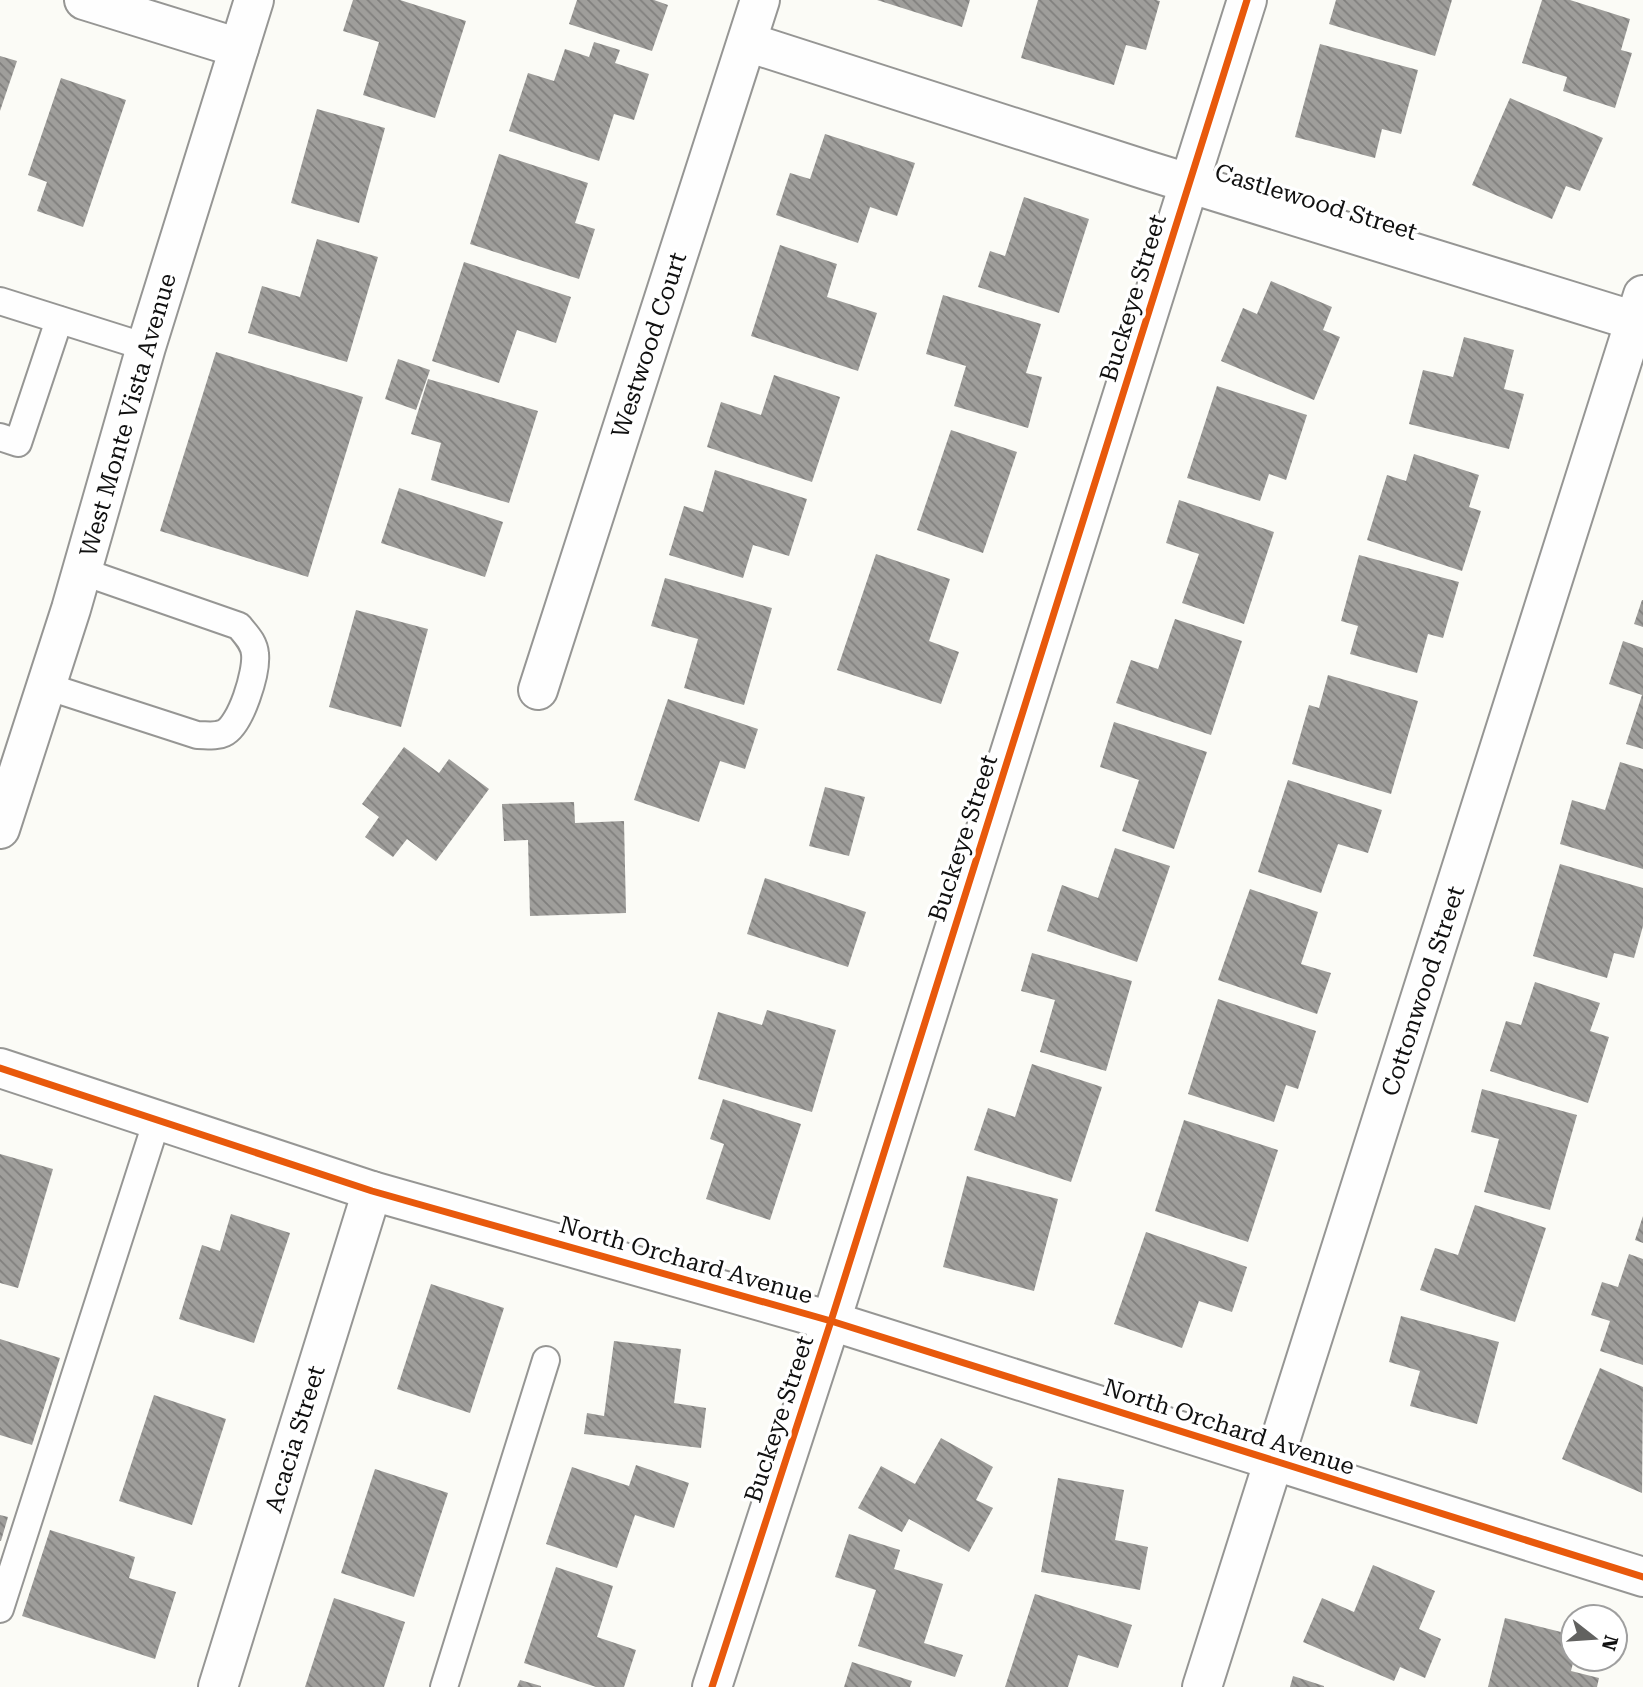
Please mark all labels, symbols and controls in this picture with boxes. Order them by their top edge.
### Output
street label: Castlewood Street [1211,158,1421,246]
street label: Buckeye Street [1094,211,1172,385]
street label: Westwood Court [606,249,692,441]
street label: West Monte Vista Avenue [74,270,182,560]
street label: Buckeye Street [923,751,1003,925]
street label: Cottonwood Street [1376,882,1470,1100]
street label: North Orchard Avenue [556,1210,816,1310]
street label: Buckeye Street [739,1332,819,1506]
street label: Acacia Street [259,1362,331,1516]
street label: North Orchard Avenue [1100,1373,1358,1481]
north arrow [1559,1603,1629,1673]
text: N [1597,1632,1623,1654]

